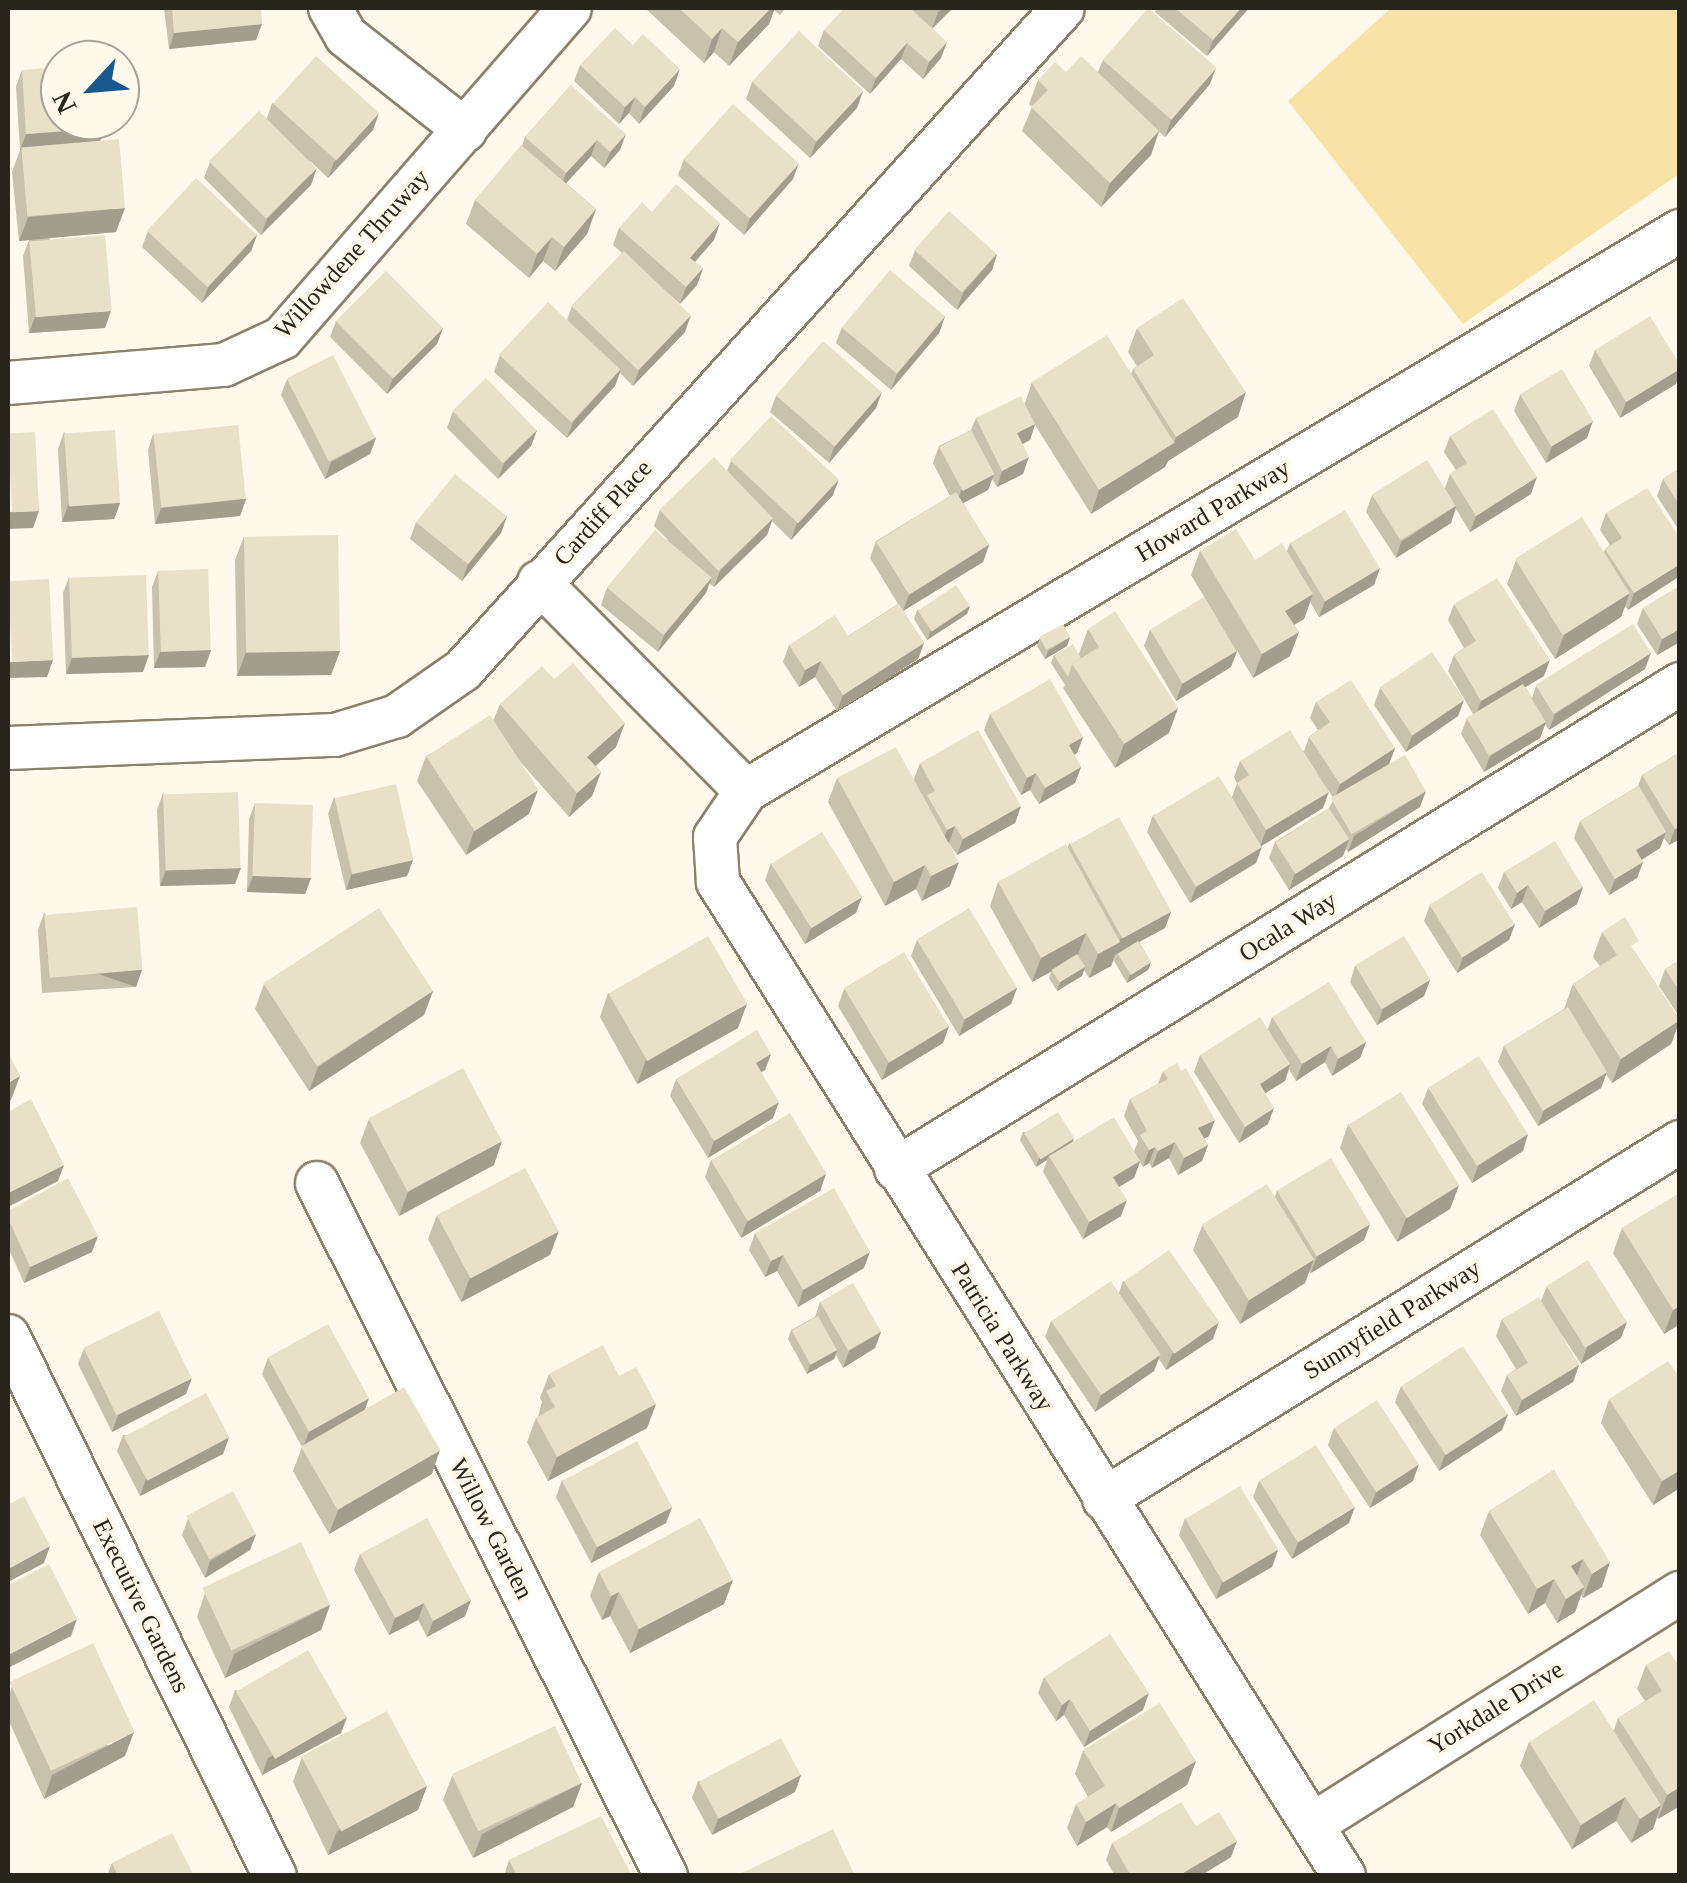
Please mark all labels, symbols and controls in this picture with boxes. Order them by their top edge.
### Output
north arrow [40,40,140,140]
text: N [46,87,83,118]
street label: Willowdene Thruway [268,163,436,345]
street label: Howard Parkway [1131,453,1295,569]
street label: Cardiff Place [548,454,658,572]
street label: Ocala Way [1234,885,1342,969]
street label: Sunnyfield Parkway [1298,1253,1486,1387]
street label: Patricia Parkway [944,1257,1060,1417]
street label: Willow Garden [443,1454,539,1604]
street label: Executive Gardens [86,1514,196,1698]
street label: Yorkdale Drive [1423,1655,1569,1761]

